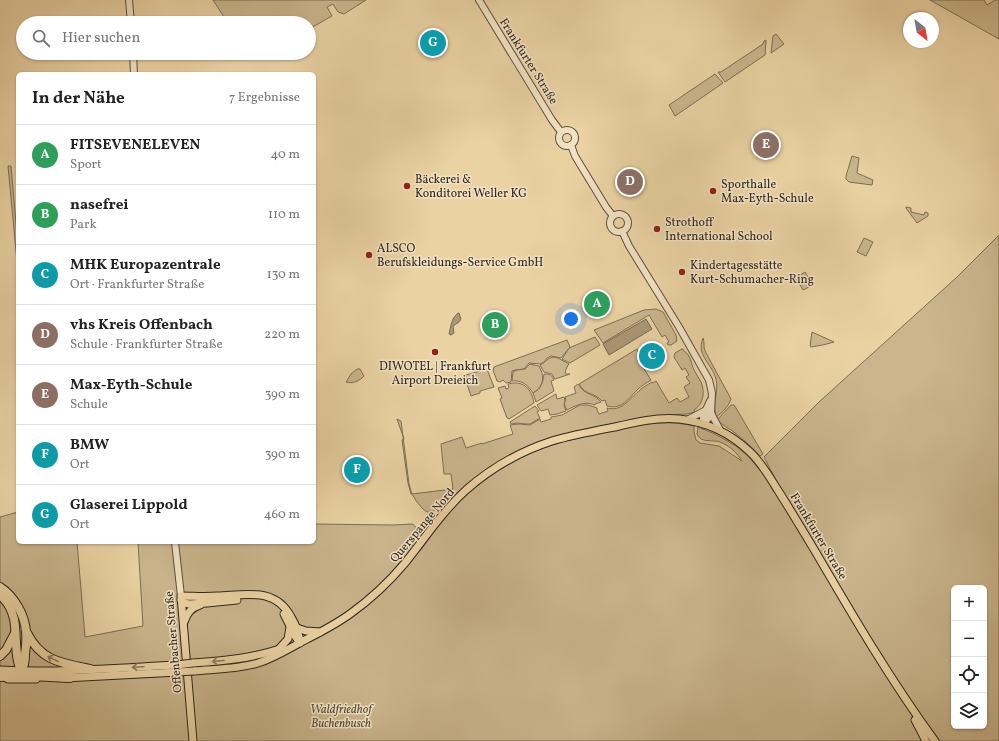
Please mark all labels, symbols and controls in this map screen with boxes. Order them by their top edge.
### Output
north arrow [903,12,939,48]
street label: Frankfurter Straße [495,15,561,108]
search box [16,16,316,60]
icon: search [30,27,52,49]
text: Hier suchen [62,28,140,49]
pin: G [420,28,446,58]
text: In der Nähe [32,87,125,110]
text: 7 Ergebnisse [229,89,300,107]
pin: E [753,130,779,160]
text: FITSEVENELEVEN [70,135,200,156]
text: A [40,146,50,164]
text: 40 m [271,146,300,164]
text: Sport [70,156,102,174]
pin: D [617,167,643,197]
place label: Bäckerei & Konditorei Weller KG [415,172,527,202]
place label: Sporthalle Max-Eyth-Schule [721,177,814,207]
marker: Bäckerei & Konditorei Weller KG [402,181,412,191]
marker: Sporthalle Max-Eyth-Schule [708,186,718,196]
text: nasefrei [70,195,129,216]
text: B [41,206,49,224]
text: 110 m [268,206,300,224]
place label: Strothoff International School [665,215,773,245]
text: Park [70,216,97,234]
marker: Strothoff International School [652,224,662,234]
place label: ALSCO Berufskleidungs-Service GmbH [377,241,543,271]
marker: ALSCO Berufskleidungs-Service GmbH [364,250,374,260]
text: MHK Europazentrale [70,255,221,276]
place label: Kindertagesstätte Kurt-Schumacher-Ring [690,258,814,288]
text: C [41,266,49,284]
text: 130 m [267,266,300,284]
marker: Kindertagesstätte Kurt-Schumacher-Ring [677,267,687,277]
text: Ort · Frankfurter Straße [70,276,204,294]
pin: A [584,289,610,319]
your location [561,309,581,329]
pin: B [482,310,508,340]
text: vhs Kreis Offenbach [70,315,213,336]
text: D [40,326,50,344]
text: 220 m [264,326,300,344]
text: Schule · Frankfurter Straße [70,336,223,354]
pin: C [639,341,665,371]
marker: DIWOTEL | Frankfurt Airport Dreieich [430,347,440,357]
place label: DIWOTEL | Frankfurt Airport Dreieich [379,359,491,389]
text: Max-Eyth-Schule [70,375,192,396]
text: E [41,386,49,404]
text: 390 m [265,386,300,404]
text: Schule [70,396,108,414]
text: BMW [70,435,109,456]
text: F [41,446,49,464]
text: 390 m [265,446,300,464]
pin: F [344,455,370,485]
text: Ort [70,456,90,474]
street label: Querspange Nord [387,485,459,566]
street label: Frankfurter Straße [786,490,851,583]
text: Glaserei Lippold [70,495,188,516]
text: G [40,506,50,524]
text: 460 m [264,506,300,524]
text: Ort [70,516,90,534]
map controls [951,585,987,729]
button: + [951,585,987,621]
street label: Offenbacher Straße [162,590,186,694]
button: − [951,621,987,657]
one-way arrow [47,655,59,662]
button: locate [951,657,987,693]
one-way arrow [212,658,225,665]
one-way arrow [132,663,145,670]
button: layers [951,693,987,729]
park label: Waldfriedhof Buchenbusch [310,702,374,732]

